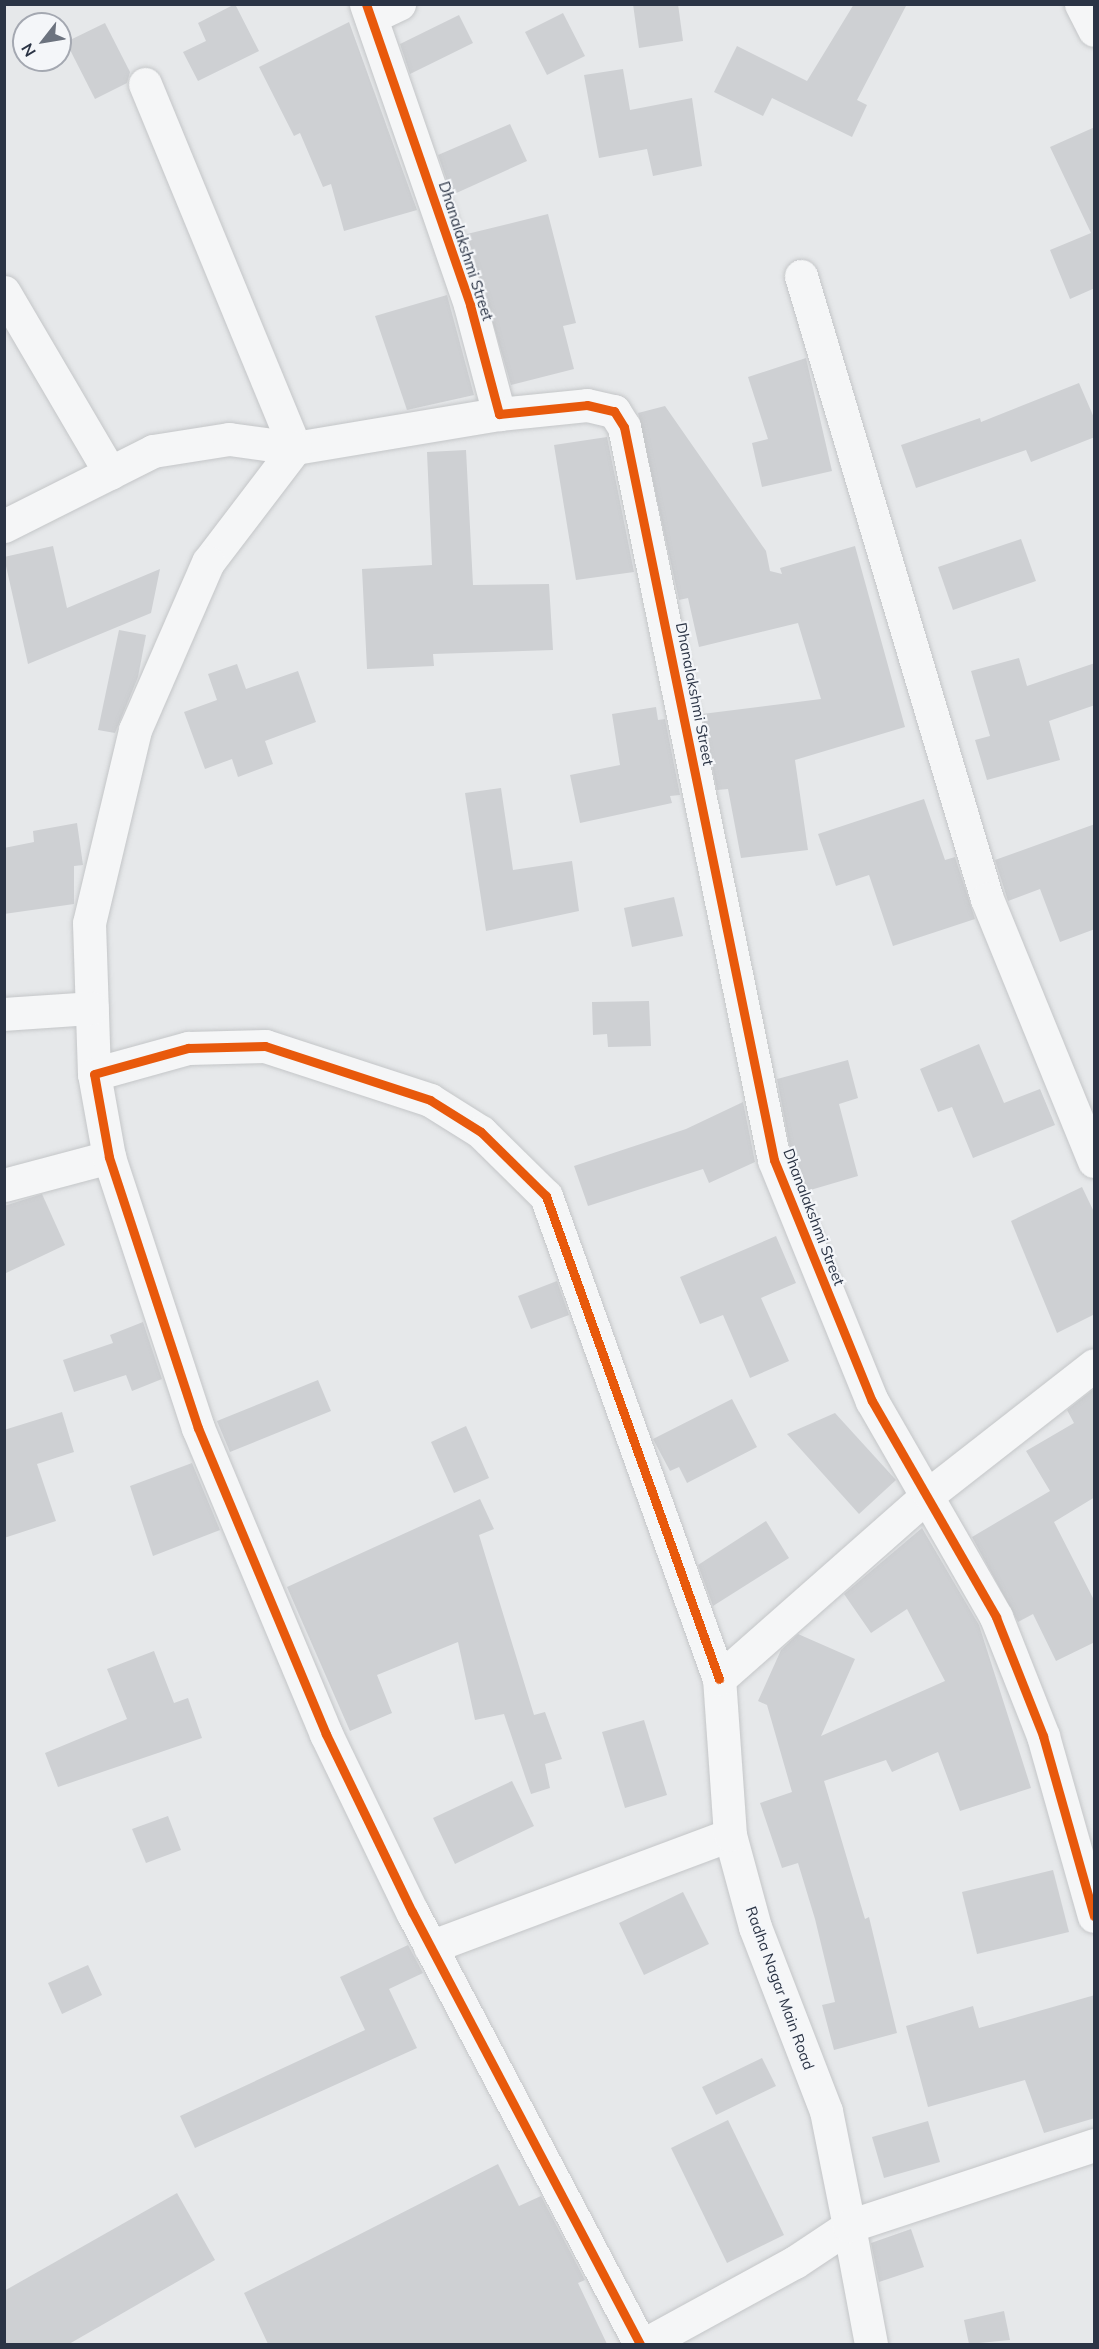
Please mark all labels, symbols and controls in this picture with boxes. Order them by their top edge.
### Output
north arrow [12,12,72,72]
text: N [17,40,40,61]
street label: Dhanalakshmi Street [435,179,497,323]
street label: Dhanalakshmi Street [672,621,718,767]
street label: Dhanalakshmi Street [780,1146,848,1288]
street label: Radha Nagar Main Road [742,1904,818,2072]

